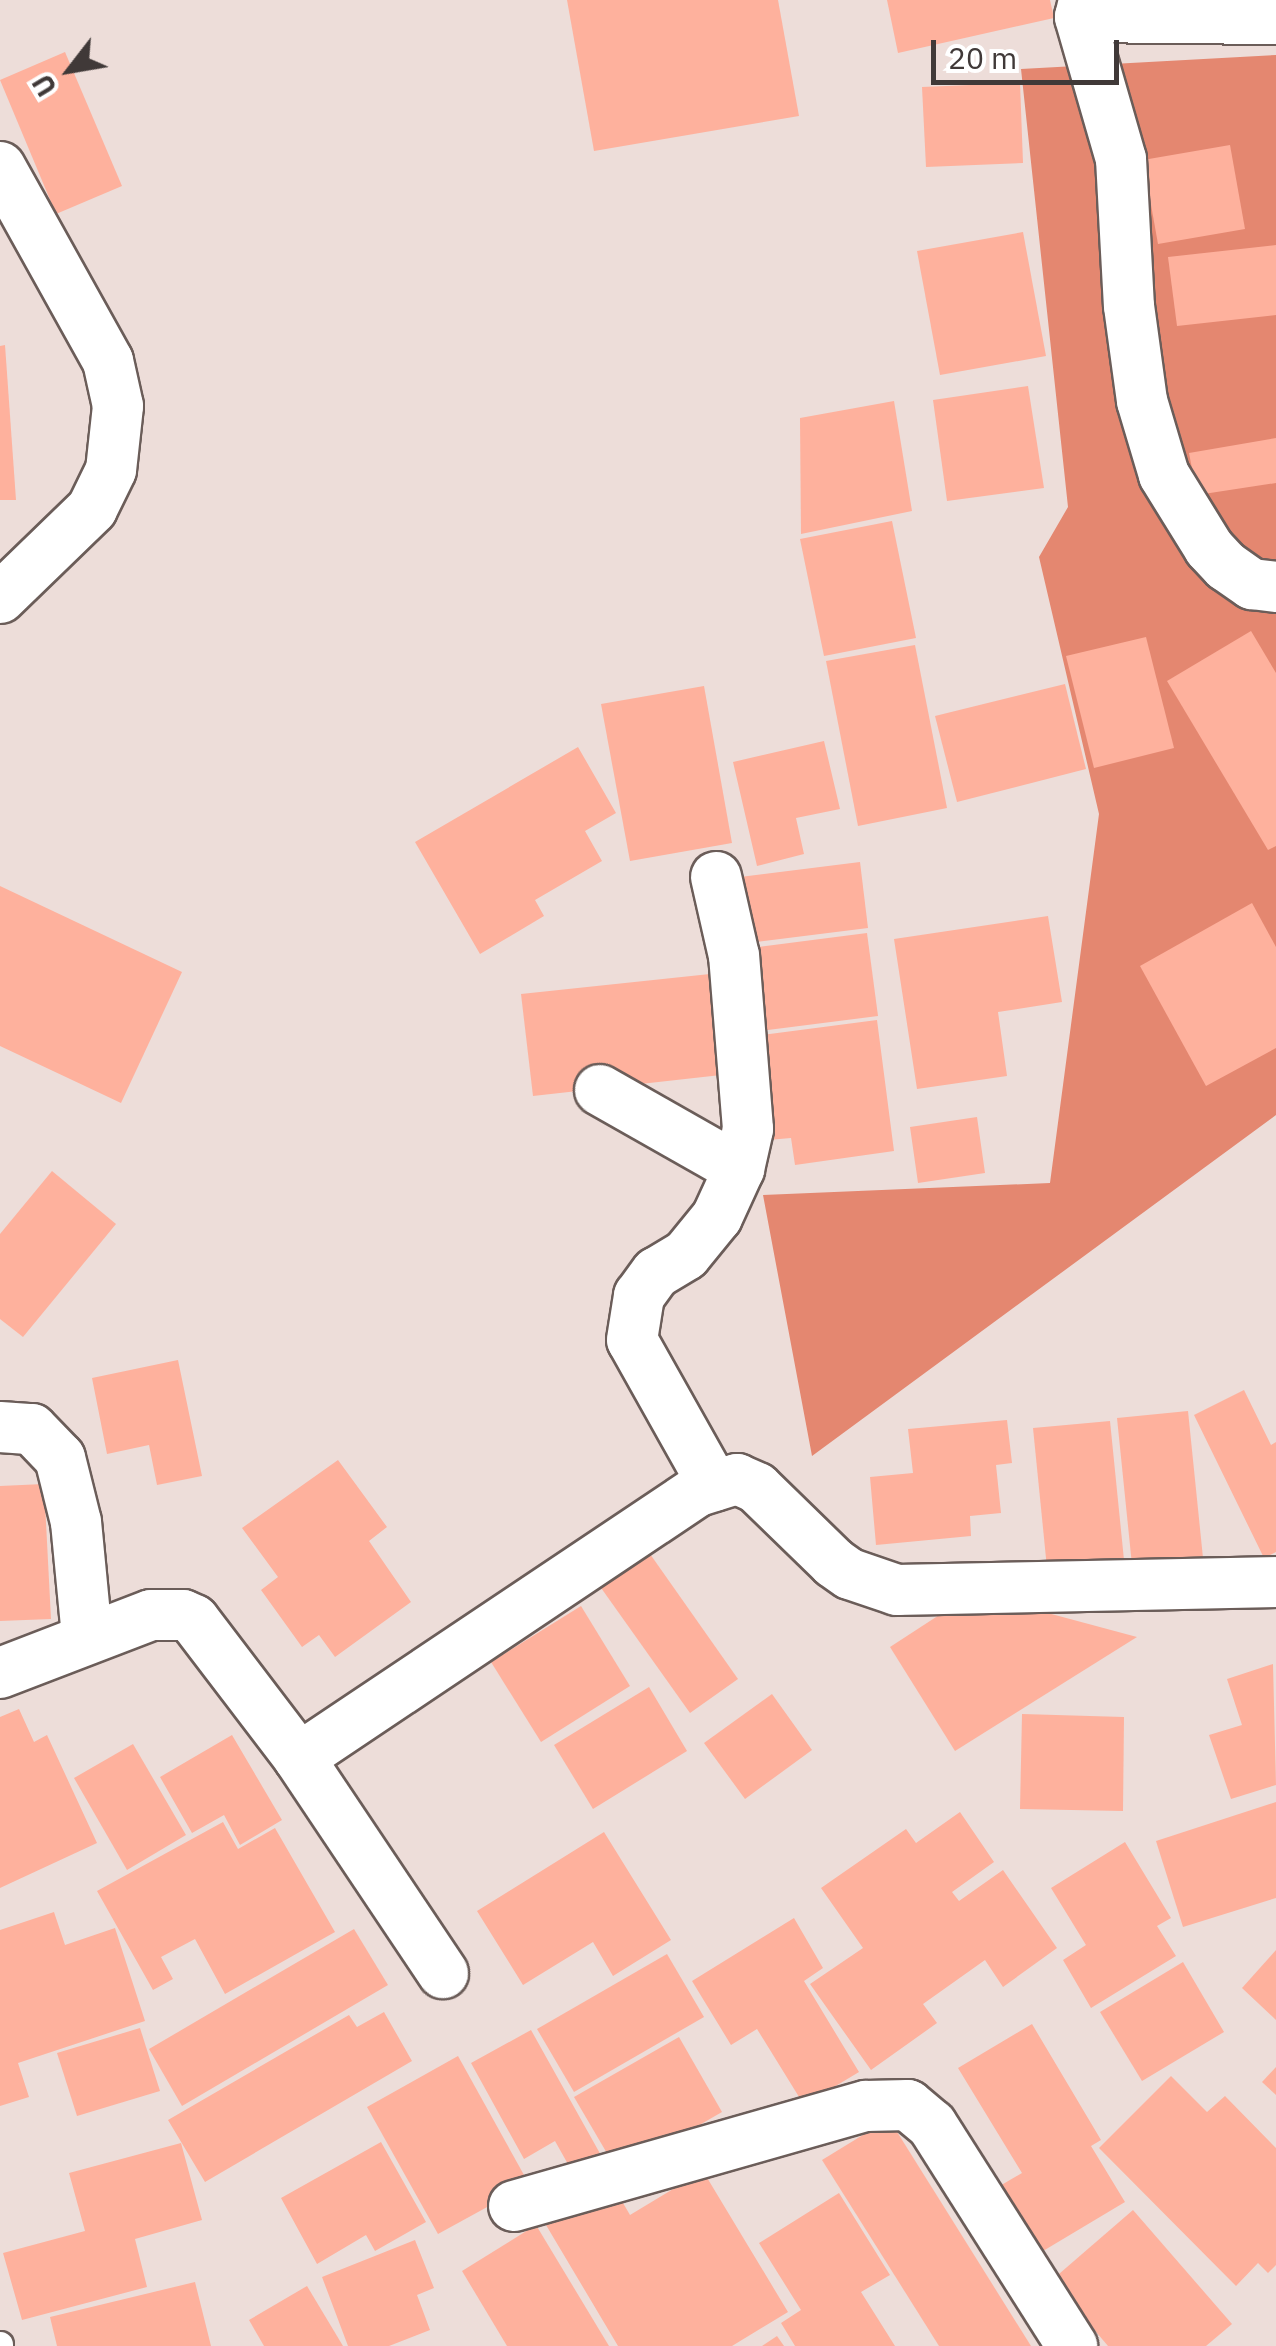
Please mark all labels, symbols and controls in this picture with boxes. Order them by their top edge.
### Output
north arrow [20,20,120,120]
scale bar [936,20,1124,82]
text: 20 m [948,38,1017,77]
text: U [23,68,65,104]

